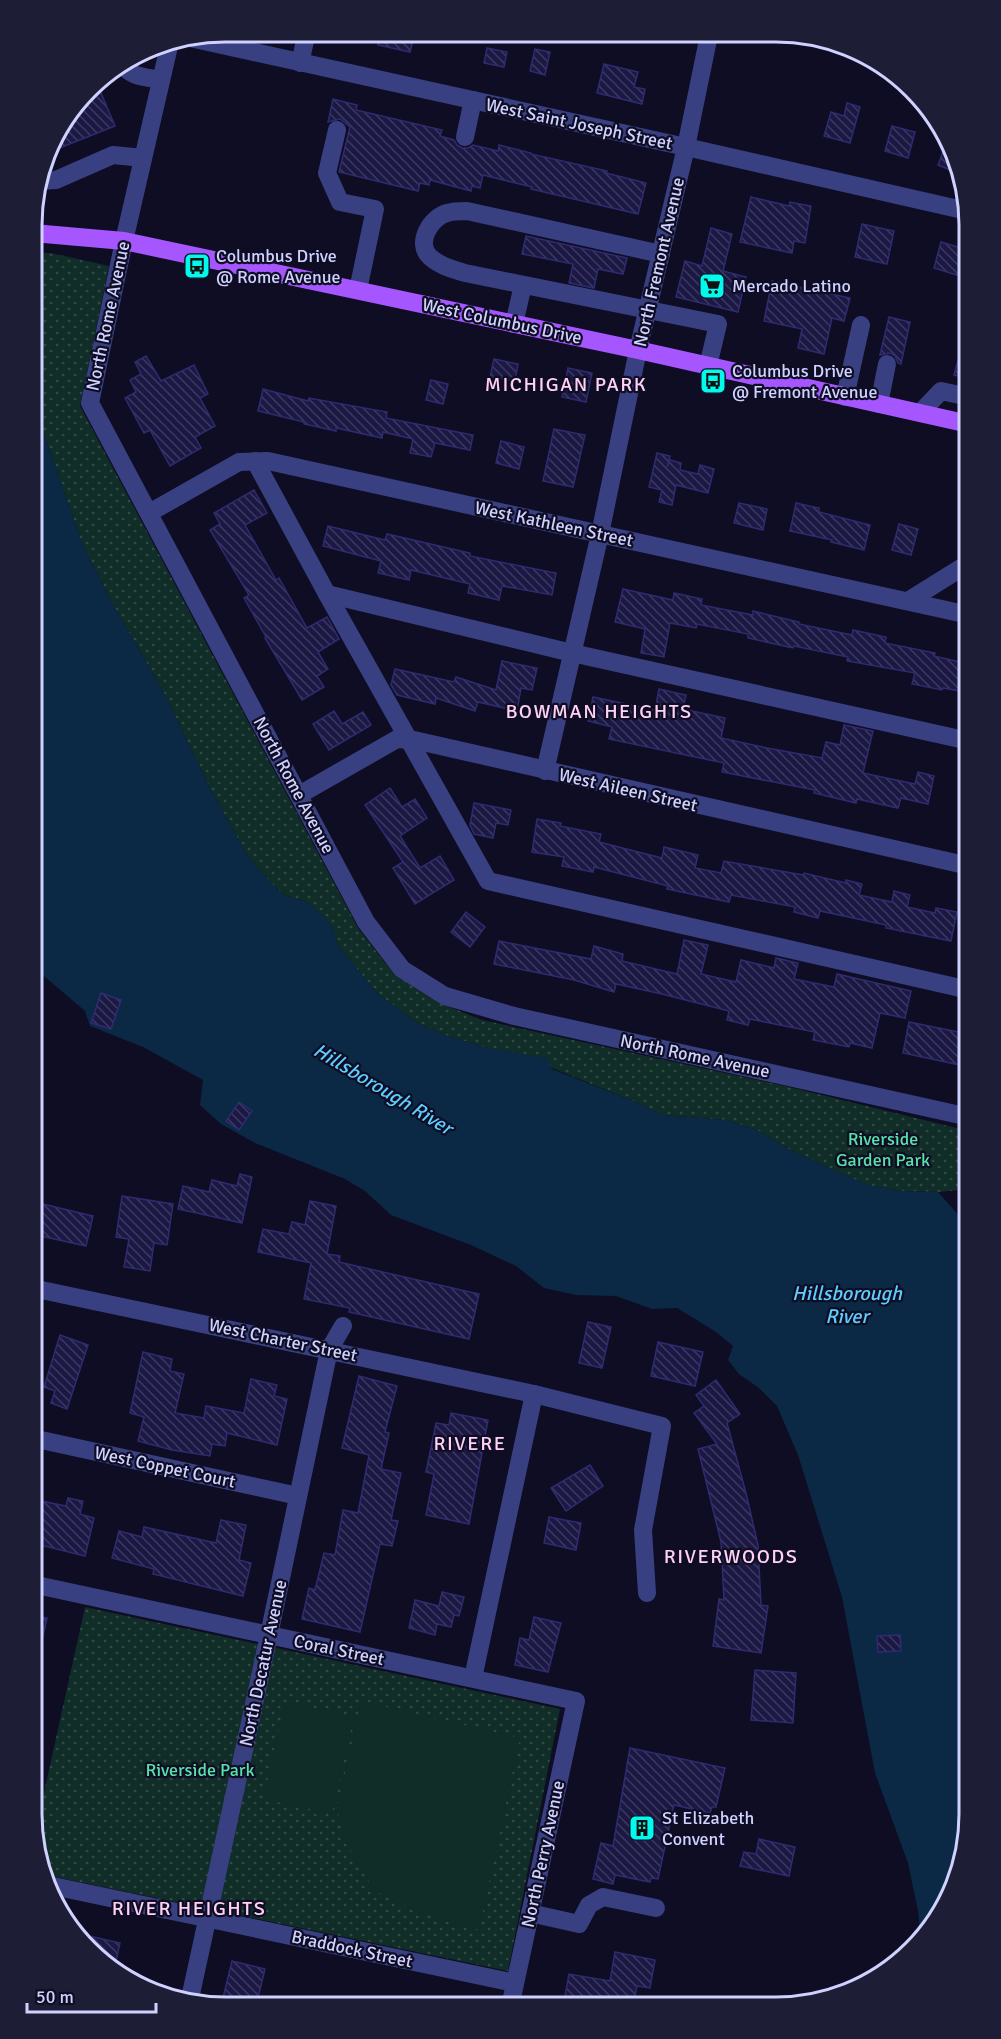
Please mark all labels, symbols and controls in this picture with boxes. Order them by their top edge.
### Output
street label: West Saint Joseph Street [484,93,674,155]
street label: North Fremont Avenue [629,175,689,349]
street label: North Rome Avenue [81,239,135,393]
place label: Columbus Drive @ Rome Avenue [216,245,341,288]
bus stop icon: Columbus Drive @ Rome Avenue [182,251,212,281]
supermarket icon: Mercado Latino [697,271,727,301]
place label: Mercado Latino [732,275,851,297]
street label: West Columbus Drive [420,293,584,349]
place label: Columbus Drive @ Fremont Avenue [732,360,877,403]
bus stop icon: Columbus Drive @ Fremont Avenue [698,366,728,396]
district label: MICHIGAN PARK [485,372,647,397]
street label: West Kathleen Street [473,496,635,552]
district label: BOWMAN HEIGHTS [505,699,693,724]
street label: North Rome Avenue [249,713,339,857]
street label: West Aileen Street [557,763,699,817]
street label: North Rome Avenue [618,1029,772,1083]
water label: Hillsborough River [309,1038,459,1142]
park label: Riverside Garden Park [836,1128,930,1171]
water label: Hillsborough River [792,1281,903,1329]
street label: West Charter Street [207,1314,359,1366]
district label: RIVERE [433,1431,507,1456]
street label: West Coppet Court [93,1441,237,1493]
district label: RIVERWOODS [664,1544,798,1569]
street label: North Decatur Avenue [235,1578,291,1748]
street label: Coral Street [292,1630,386,1670]
park label: Riverside Park [146,1759,255,1781]
street label: North Perry Avenue [517,1778,569,1930]
place label: St Elizabeth Convent [662,1807,754,1850]
building icon: St Elizabeth Convent [627,1813,657,1843]
district label: RIVER HEIGHTS [112,1896,266,1921]
street label: Braddock Street [290,1925,414,1973]
scale bar [27,1976,156,2014]
text: 50 m [36,1986,74,2008]

